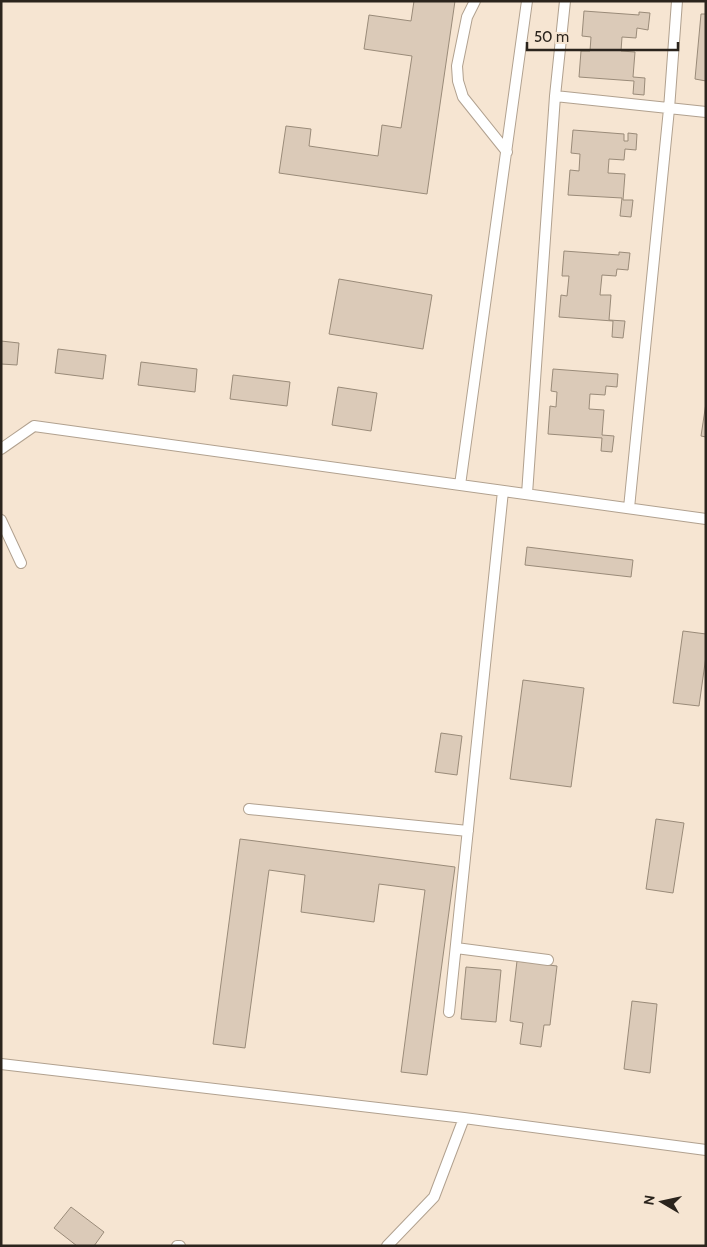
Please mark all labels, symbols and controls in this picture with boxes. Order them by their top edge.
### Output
scale bar [527,20,678,52]
text: 50 m [534,28,569,46]
north arrow [637,1177,687,1227]
text: N [639,1194,659,1206]

